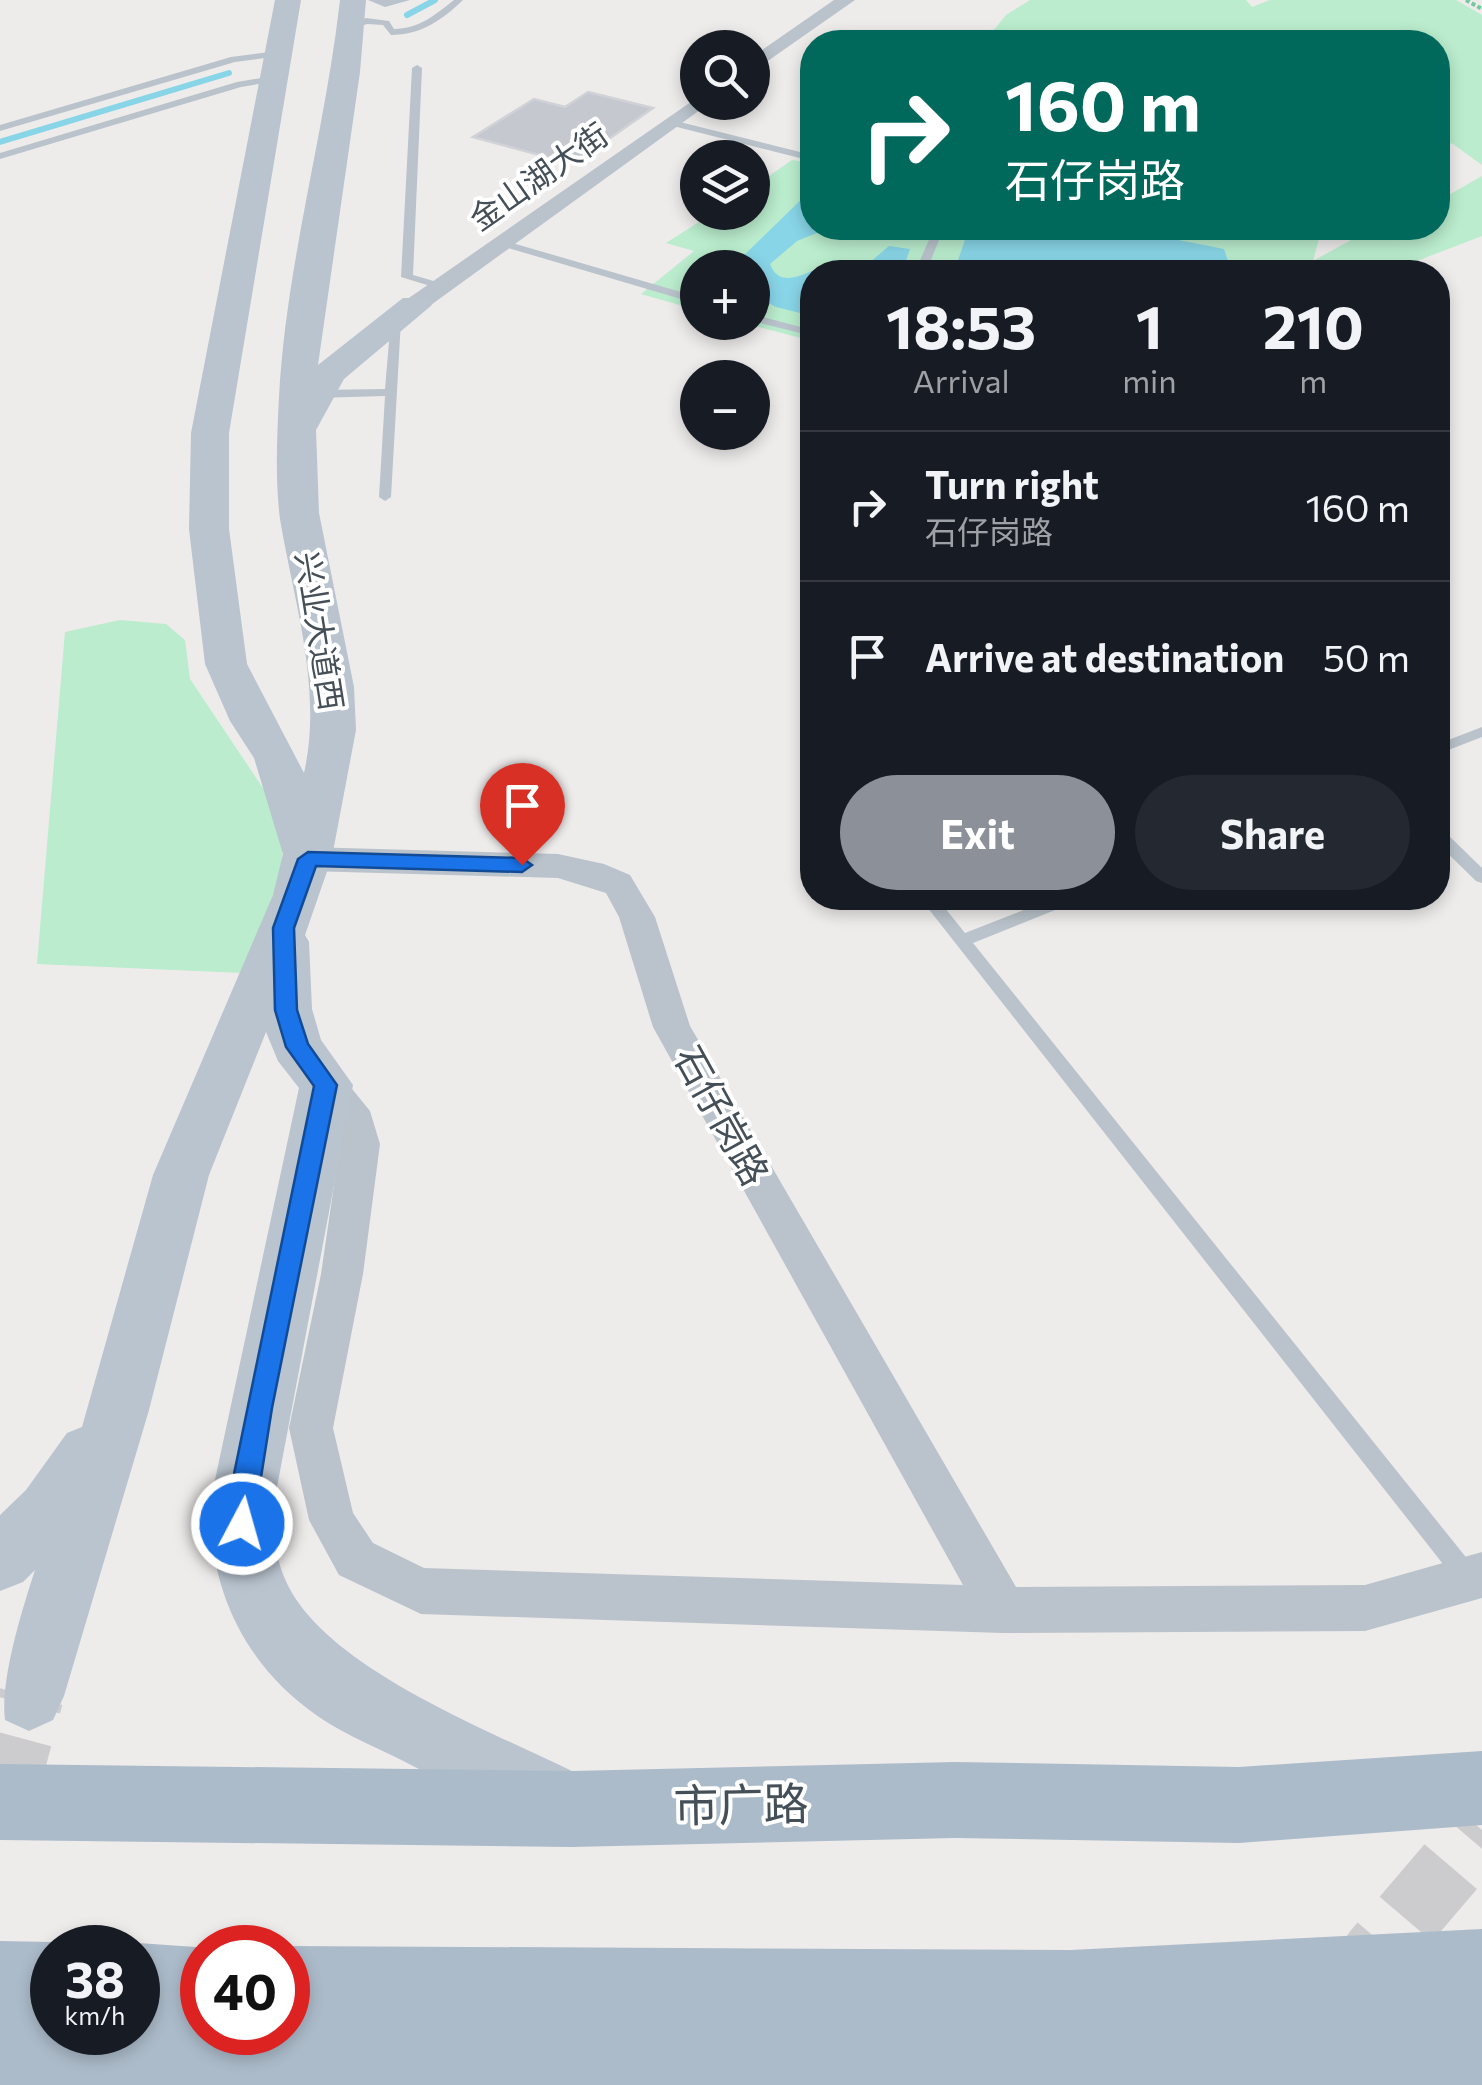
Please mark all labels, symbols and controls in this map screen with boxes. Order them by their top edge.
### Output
map controls [680,30,770,450]
button: search [680,30,770,120]
text: 160 m [1005,60,1201,145]
icon: right [840,70,970,200]
street label: 金山湖大街 [461,113,615,238]
button: layers [680,140,770,230]
text: 石仔岗路 [1005,151,1185,206]
button: + [680,250,770,340]
text: 18:53 [886,288,1036,361]
text: 1 [1136,288,1163,361]
text: 210 [1263,288,1364,361]
button: − [680,360,770,450]
text: Arrival [913,360,1010,400]
text: min [1122,360,1177,400]
text: m [1299,360,1327,400]
text: Turn right [925,460,1099,507]
icon: right [840,479,895,534]
text: 160 m [1305,483,1410,530]
text: 石仔岗路 [925,511,1053,551]
street label: 兴业大道西 [289,549,353,713]
icon: arrive [840,629,895,684]
text: Arrive at destination [925,633,1284,680]
text: 50 m [1323,633,1410,680]
pin [480,763,565,866]
button: Exit [840,775,1115,890]
button: Share [1135,775,1410,890]
icon: arrive [495,778,550,833]
street label: 石仔岗路 [666,1037,781,1193]
position arrow [190,1472,294,1576]
street label: 市广路 [673,1774,809,1831]
speed limit sign: 40 [180,1925,310,2055]
text: 38 [65,1947,125,2008]
text: km/h [65,2000,125,2030]

